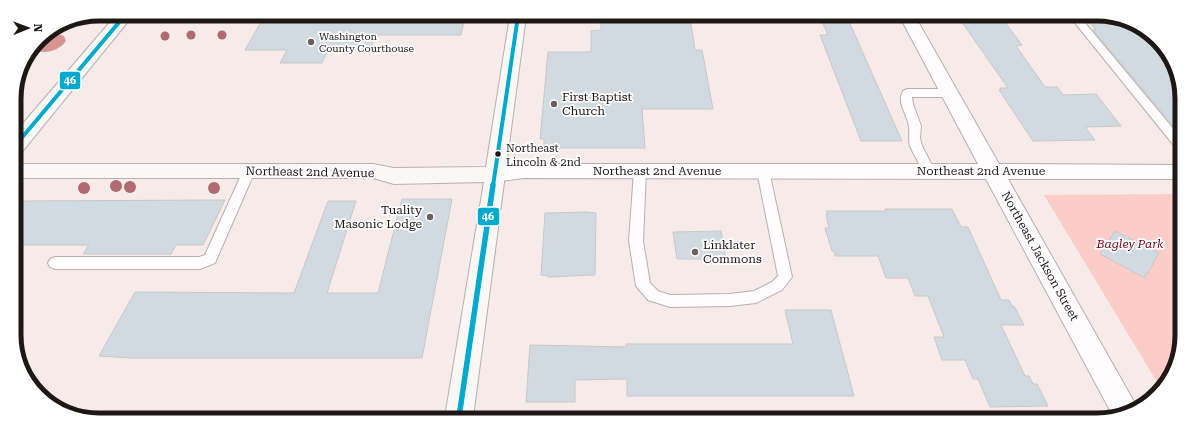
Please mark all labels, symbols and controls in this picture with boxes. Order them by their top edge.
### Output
north arrow [8,8,48,48]
text: N [31,23,44,33]
place label: Washington County Courthouse [319,31,414,54]
marker: Washington County Courthouse [306,37,316,47]
line badge: 46 [59,71,81,90]
text: 46 [64,74,76,87]
place label: First Baptist Church [562,90,633,118]
marker: First Baptist Church [549,99,559,109]
place label: Northeast Lincoln & 2nd [506,142,581,169]
marker: Northeast Lincoln & 2nd [493,149,503,159]
street label: Northeast 2nd Avenue [246,164,375,180]
street label: Northeast 2nd Avenue [593,164,722,178]
street label: Northeast 2nd Avenue [917,164,1046,178]
street label: Northeast Jackson Street [999,189,1082,324]
place label: Tuality Masonic Lodge [334,203,423,231]
line badge: 46 [477,207,500,226]
text: 46 [482,210,494,223]
marker: Tuality Masonic Lodge [425,212,435,222]
park label: Bagley Park [1095,237,1164,251]
place label: Linklater Commons [703,238,762,266]
marker: Linklater Commons [690,247,700,257]

